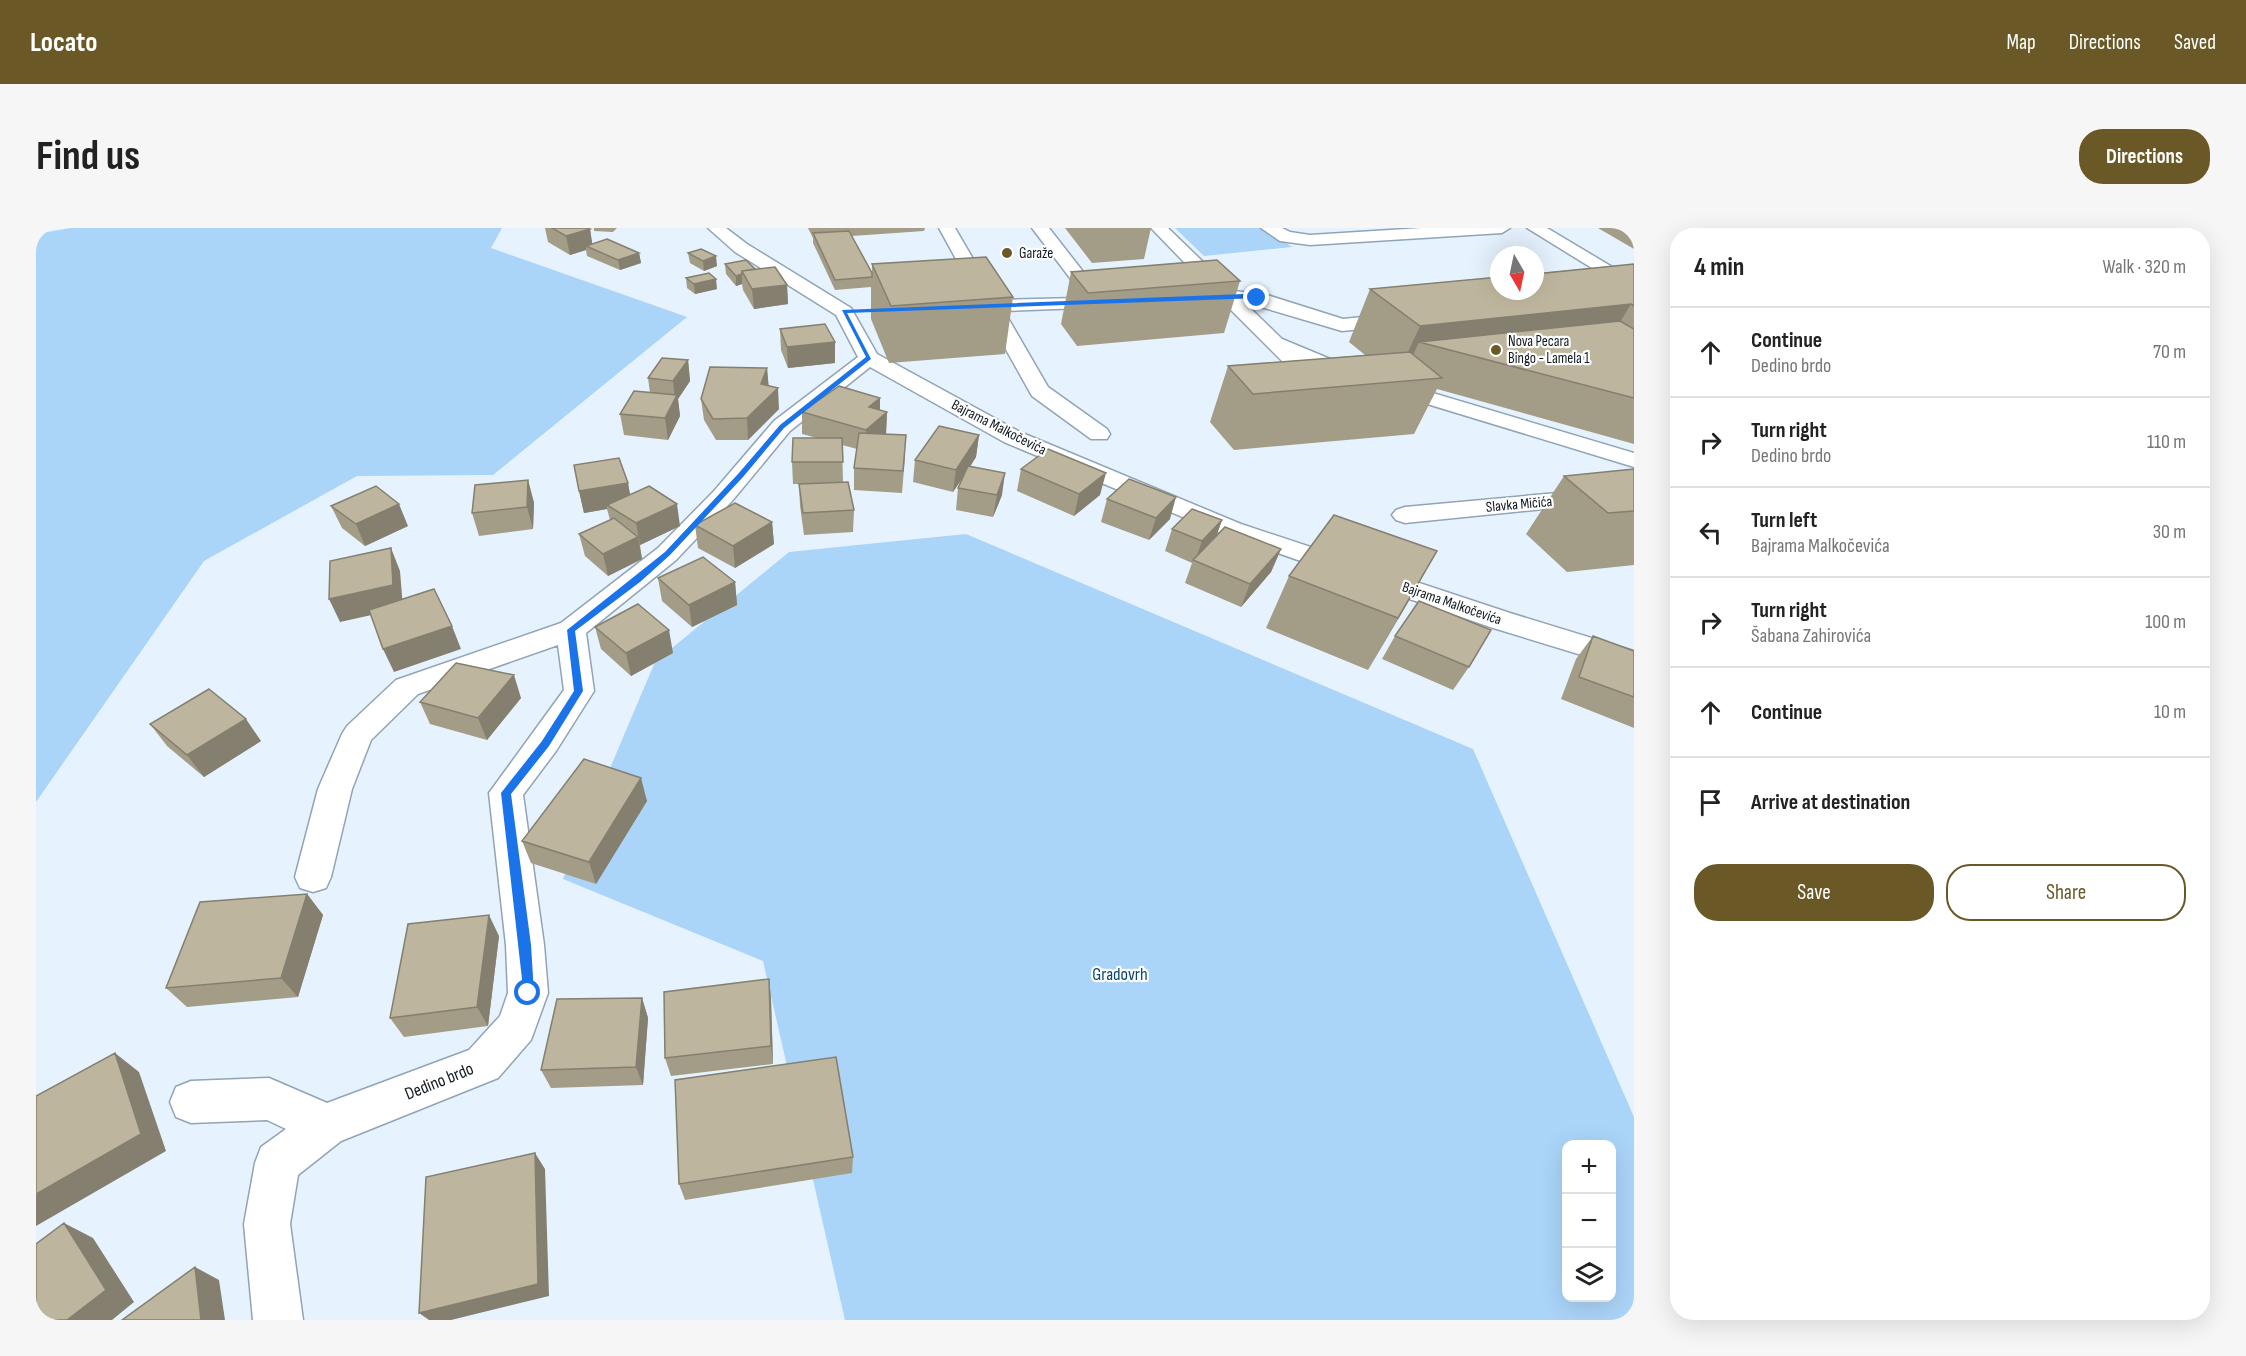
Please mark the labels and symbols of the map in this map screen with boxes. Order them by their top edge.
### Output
place label: Garaže [1019,244,1053,263]
marker: Garaže [1000,246,1014,260]
north arrow [1490,246,1544,300]
route end [1243,284,1269,310]
place label: Nova Pecara Bingo - Lamela 1 [1508,332,1590,368]
marker: Nova Pecara Bingo - Lamela 1 [1489,343,1503,357]
street label: Bajrama Malkočevića [948,395,1050,460]
street label: Slavka Mičića [1485,492,1553,517]
street label: Bajrama Malkočevića [1400,578,1504,629]
park label: Gradovrh [1092,964,1148,985]
route start [514,979,540,1005]
street label: Dedino brdo [402,1058,477,1105]

